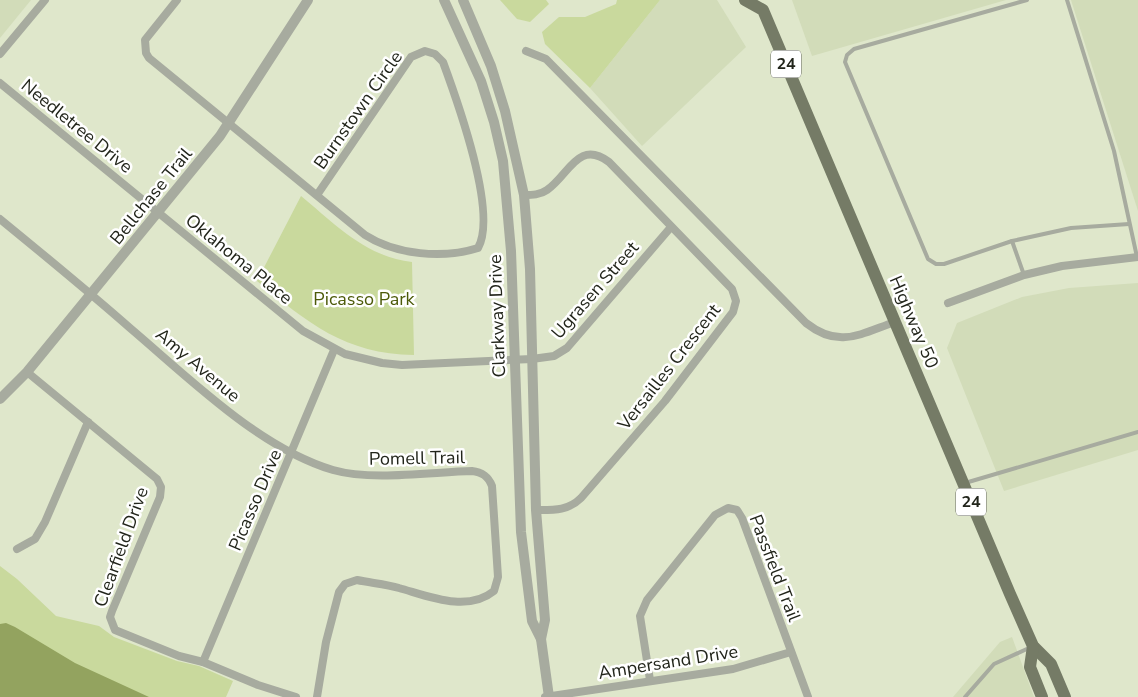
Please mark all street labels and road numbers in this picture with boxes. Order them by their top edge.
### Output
street label: Burnstown Circle [308,46,408,174]
road number: 24 [771,51,801,78]
street label: Needletree Drive [16,74,138,178]
street label: Bellchase Trail [105,142,198,249]
street label: Oklahoma Place [180,208,298,310]
street label: Ugrasen Street [546,236,644,344]
street label: Clarkway Drive [483,254,511,378]
street label: Highway 50 [884,272,944,372]
street label: Versailles Crescent [612,298,726,436]
street label: Amy Avenue [151,323,245,407]
street label: Pomell Trail [369,445,466,471]
street label: Picasso Drive [223,446,287,554]
street label: Clearfield Drive [88,484,154,610]
road number: 24 [956,488,986,516]
street label: Passfield Trail [744,511,807,626]
street label: Ampersand Drive [596,639,740,685]

